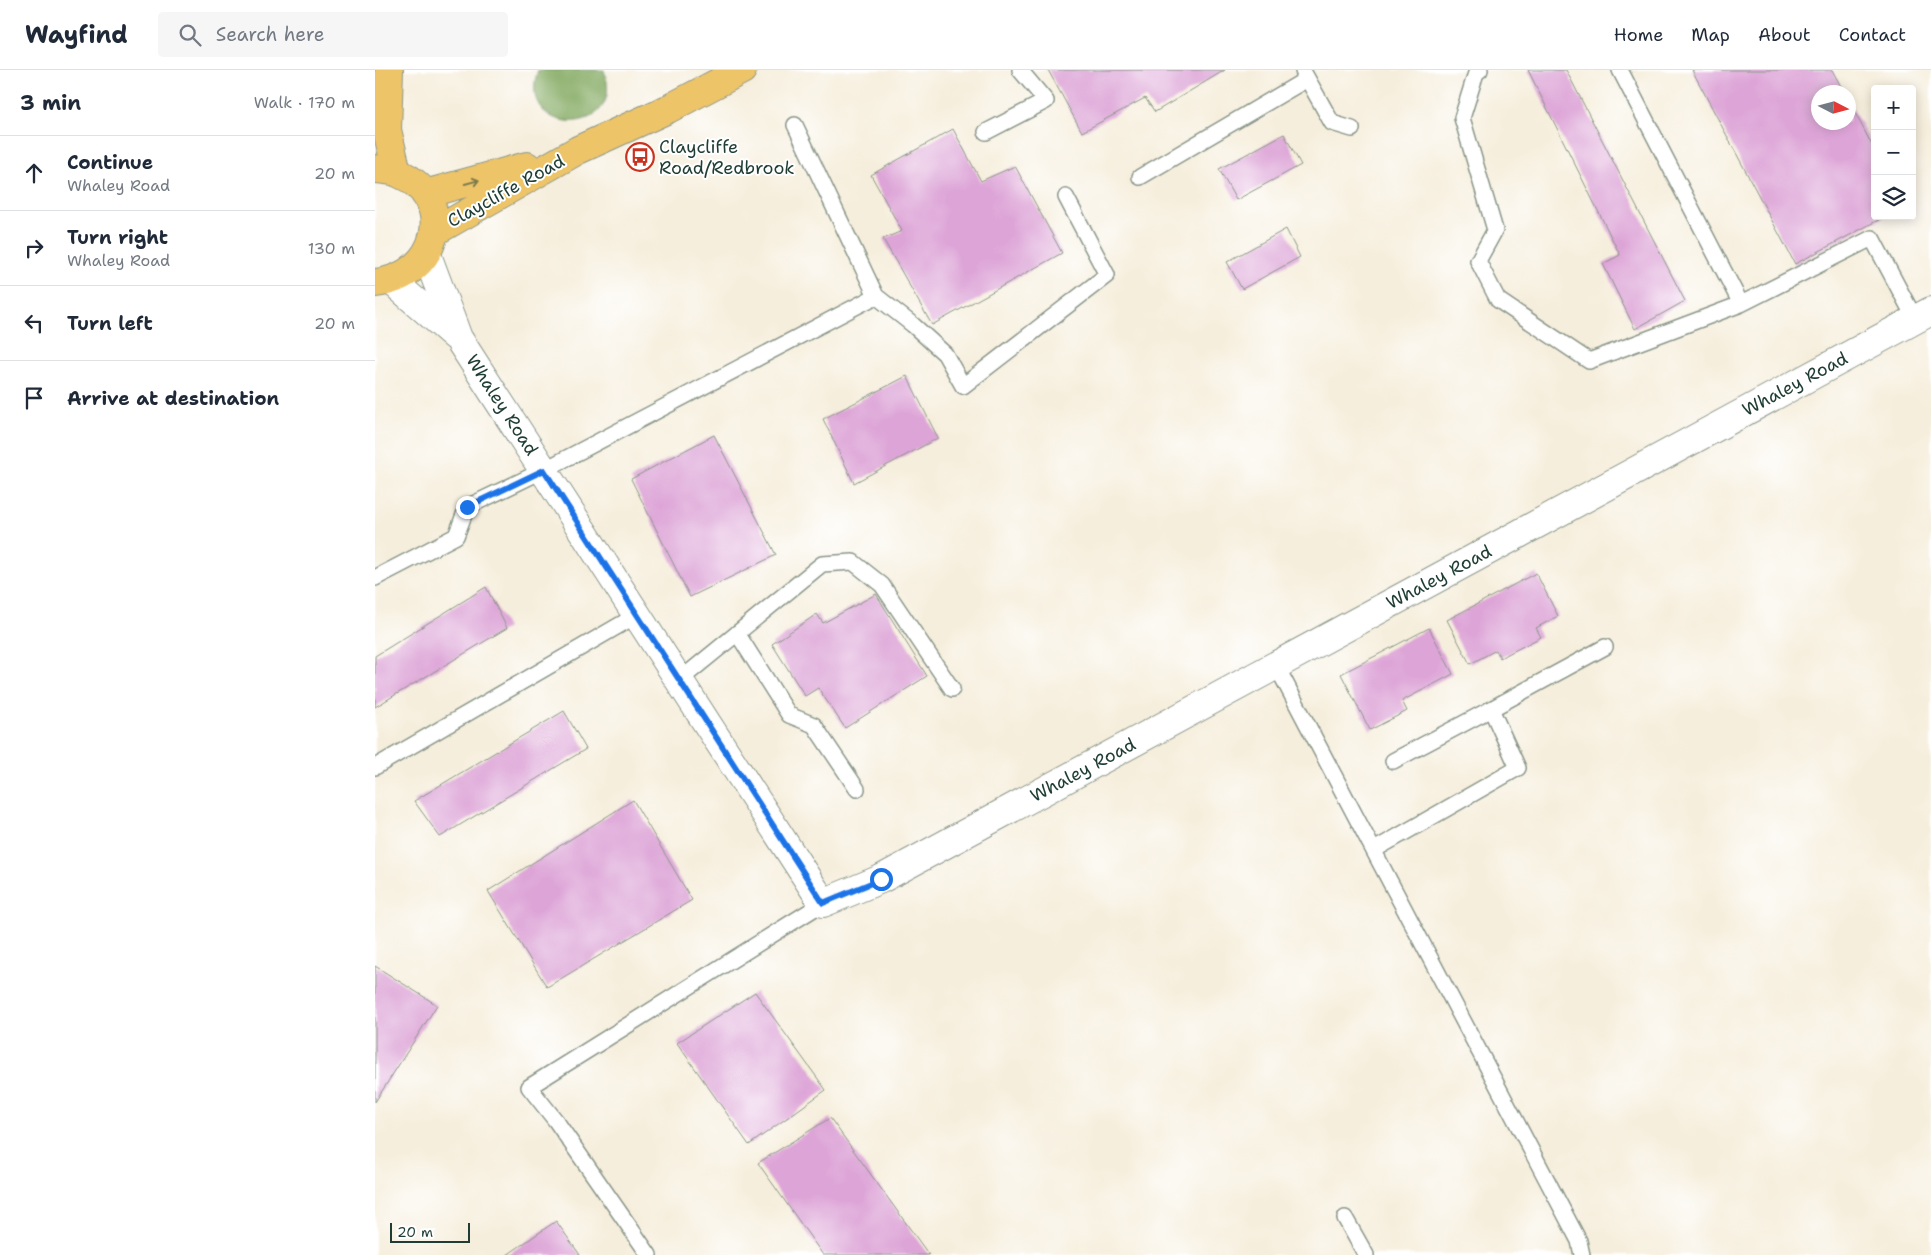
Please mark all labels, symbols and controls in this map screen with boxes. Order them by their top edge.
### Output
search box [158,12,508,57]
text: Wayfind [25,19,128,51]
icon: search [176,21,204,49]
text: Search here [216,22,324,47]
text: Home [1614,23,1663,47]
text: Map [1691,23,1730,47]
text: About [1758,23,1811,47]
text: Contact [1839,23,1906,47]
north arrow [1811,85,1856,130]
map controls [1871,85,1916,220]
button: + [1871,85,1916,130]
text: 3 min [20,89,81,117]
text: Walk · 170 m [254,92,355,113]
button: − [1871,130,1916,175]
place label: Claycliffe Road/Redbrook [659,135,795,180]
bus stop icon: Claycliffe Road/Redbrook [625,142,655,172]
street label: Claycliffe Road [443,149,569,233]
text: Continue [67,150,153,175]
icon: ahead [20,159,48,187]
text: 20 m [314,163,355,184]
text: Whaley Road [67,175,170,196]
button: layers [1871,175,1916,220]
one-way arrow [464,176,480,186]
text: Turn right [67,225,168,250]
icon: right [20,234,48,262]
text: 130 m [308,238,355,259]
text: Whaley Road [67,250,170,271]
icon: left [20,309,48,337]
text: Turn left [67,311,153,336]
text: 20 m [314,313,355,334]
street label: Whaley Road [1738,346,1852,422]
street label: Whaley Road [460,350,544,460]
icon: arrive [20,384,48,412]
text: Arrive at destination [67,386,279,411]
route end [456,496,479,519]
street label: Whaley Road [1382,539,1496,615]
street label: Whaley Road [1026,732,1140,808]
route start [870,868,893,891]
scale bar [390,1220,470,1243]
text: 20 m [397,1223,433,1241]

